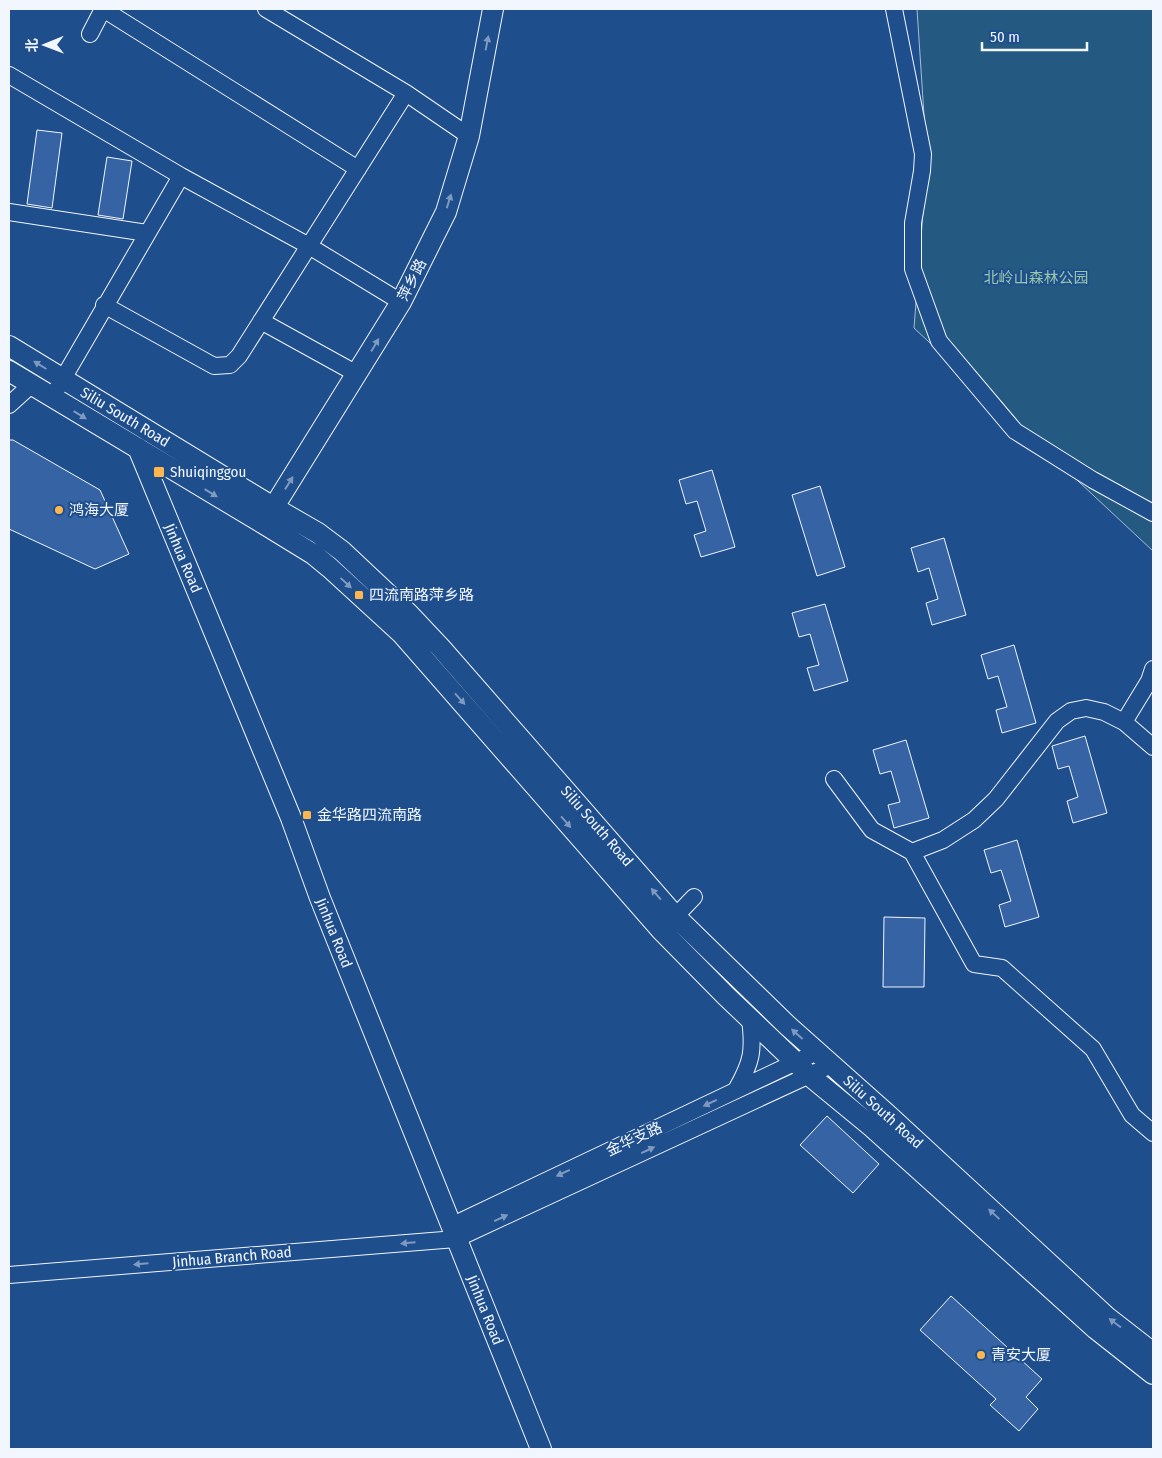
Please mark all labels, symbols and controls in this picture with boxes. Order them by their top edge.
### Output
north arrow [20,20,70,70]
scale bar [982,20,1087,52]
text: 50 m [990,28,1020,46]
one-way arrow [483,35,491,51]
text: 北 [24,38,41,52]
one-way arrow [446,193,454,208]
street label: 萍乡路 [394,256,430,304]
park label: 北岭山森林公园 [983,269,1089,287]
one-way arrow [370,338,379,351]
one-way arrow [34,361,47,370]
street label: Siliu South Road [77,383,173,451]
one-way arrow [74,410,87,419]
place label: Shuiqinggou [170,463,246,481]
marker: Shuiqinggou [152,465,166,479]
one-way arrow [284,476,293,489]
one-way arrow [204,489,217,498]
place label: 鸿海大厦 [69,501,129,519]
marker: 鸿海大厦 [53,504,65,516]
street label: Jinhua Road [160,521,206,595]
one-way arrow [340,577,352,588]
place label: 四流南路萍乡路 [369,586,474,604]
marker: 四流南路萍乡路 [353,589,365,601]
one-way arrow [454,692,465,705]
street label: Siliu South Road [557,782,637,870]
place label: 金华路四流南路 [317,806,422,824]
marker: 金华路四流南路 [301,809,313,821]
one-way arrow [560,815,571,828]
one-way arrow [651,888,662,901]
street label: Jinhua Road [312,896,356,970]
one-way arrow [790,1028,803,1039]
street label: Siliu South Road [839,1072,927,1152]
one-way arrow [702,1099,717,1107]
street label: 金华支路 [603,1118,665,1160]
one-way arrow [641,1146,655,1154]
one-way arrow [556,1169,570,1177]
one-way arrow [988,1208,1000,1220]
one-way arrow [493,1214,508,1223]
one-way arrow [399,1239,415,1247]
street label: Jinhua Branch Road [172,1243,292,1271]
one-way arrow [133,1261,149,1269]
street label: Jinhua Road [463,1273,507,1347]
one-way arrow [1108,1318,1121,1328]
place label: 青安大厦 [991,1346,1051,1364]
marker: 青安大厦 [975,1349,987,1361]

